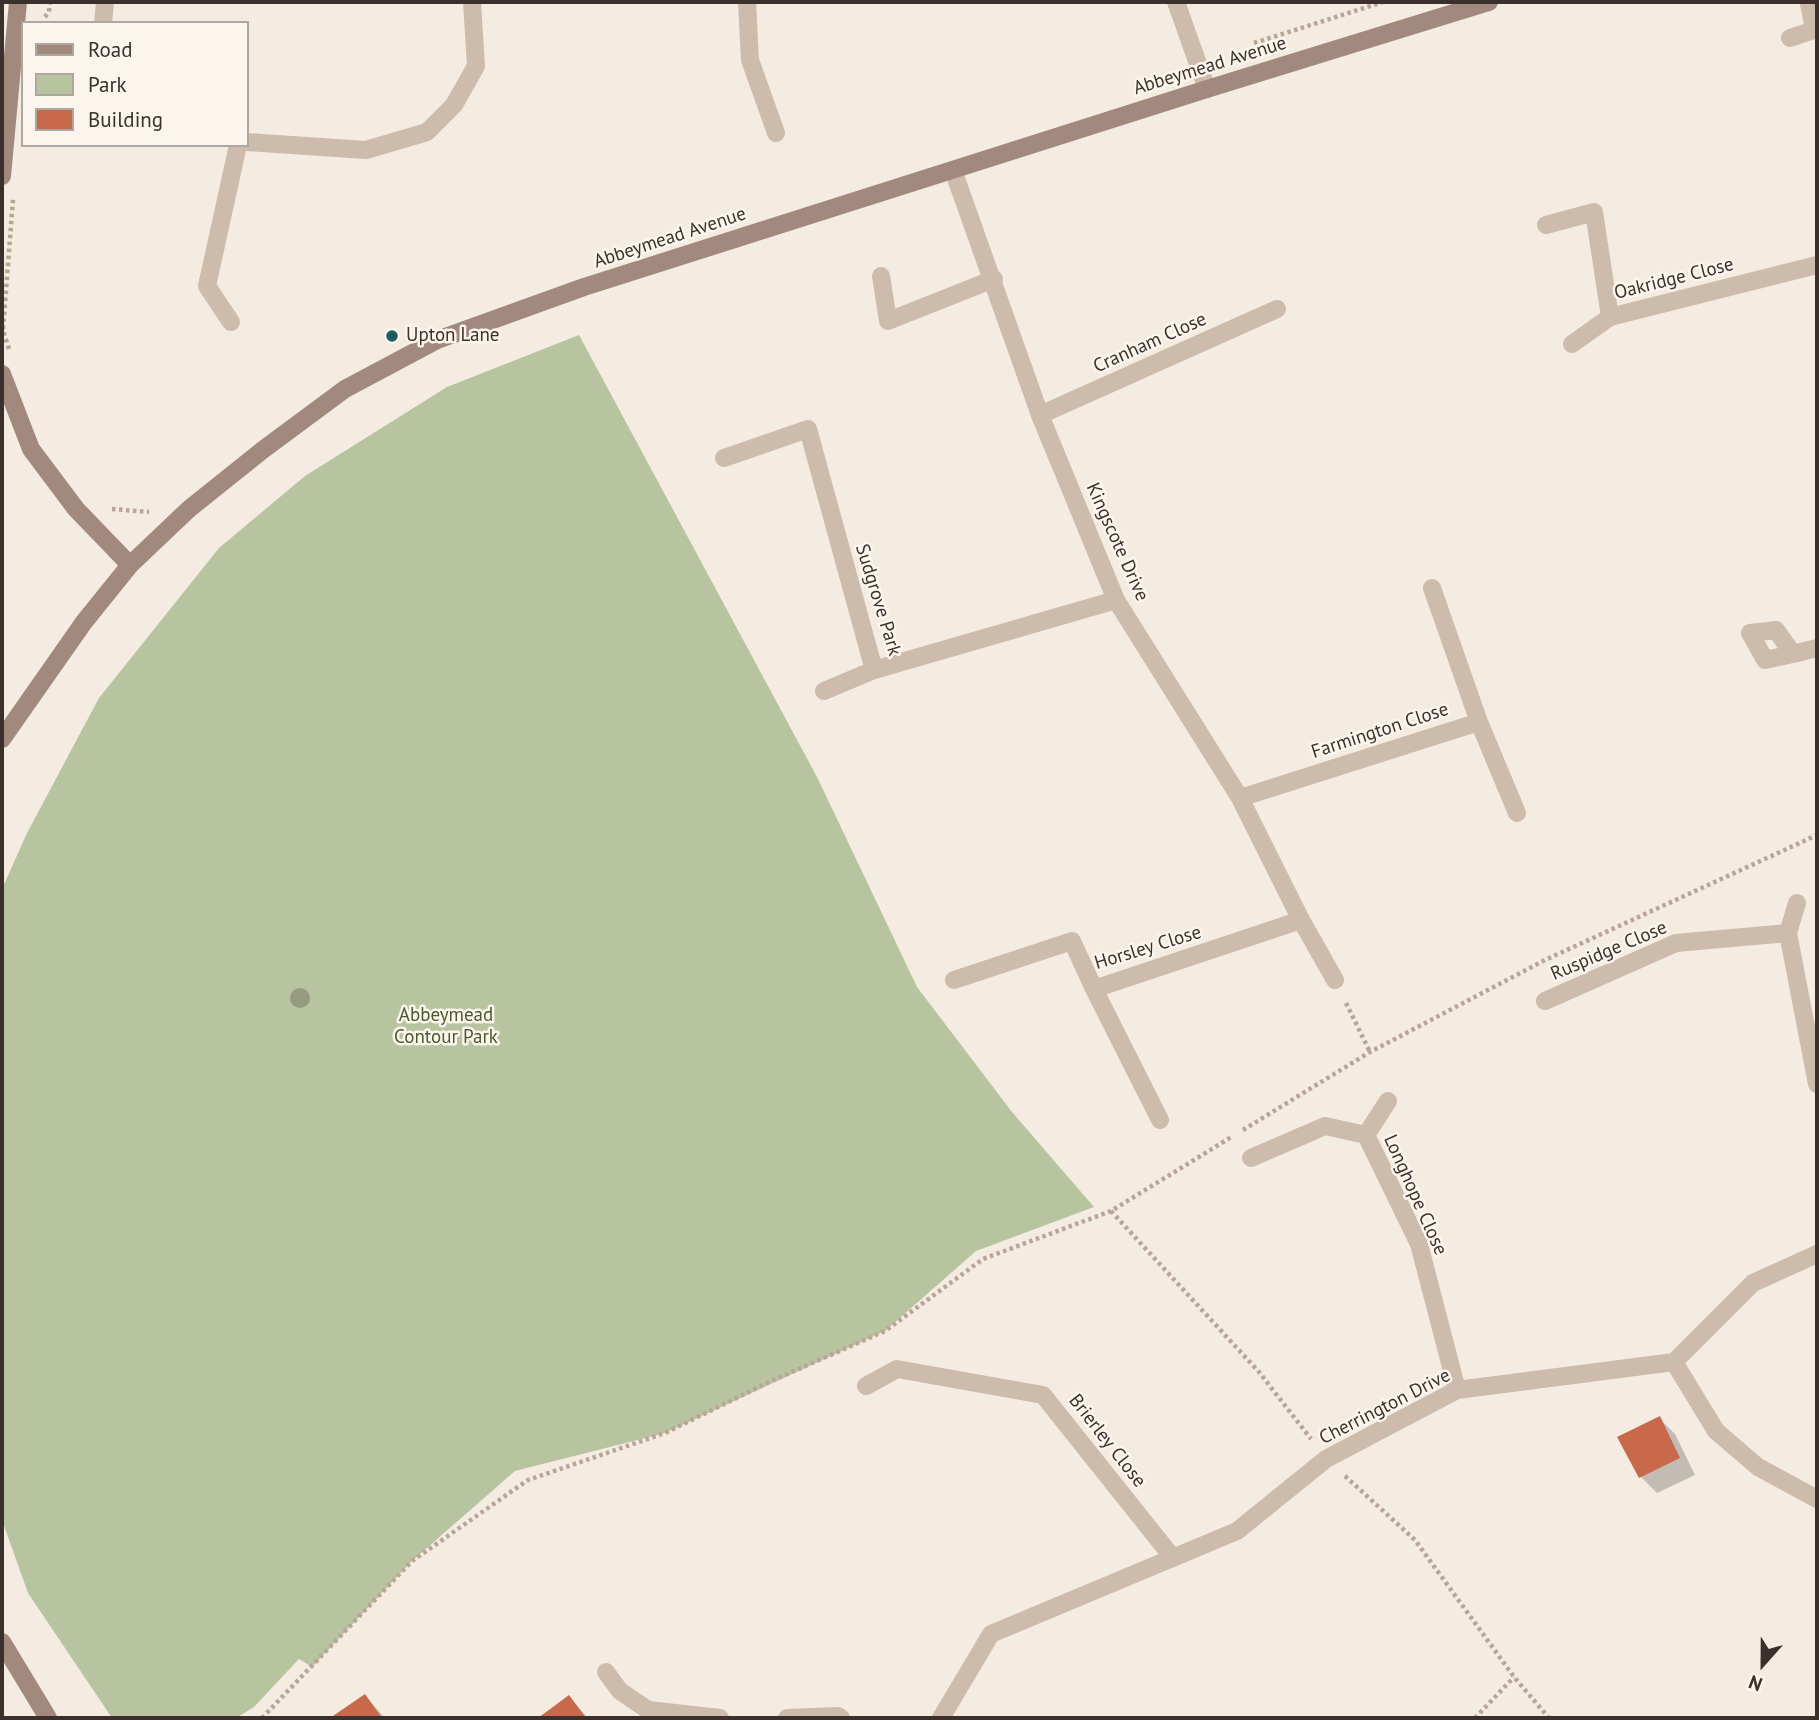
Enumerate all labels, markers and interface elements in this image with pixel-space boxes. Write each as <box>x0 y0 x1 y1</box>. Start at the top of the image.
legend <box>21 21 248 147</box>
street label: Abbeymead Avenue <box>1131 32 1289 100</box>
text: Road <box>88 36 132 63</box>
text: Park <box>88 71 127 98</box>
text: Building <box>88 106 163 133</box>
street label: Abbeymead Avenue <box>591 203 749 273</box>
street label: Oakridge Close <box>1612 253 1736 305</box>
street label: Cranham Close <box>1090 308 1210 378</box>
place label: Upton Lane <box>406 325 499 347</box>
marker: Upton Lane <box>384 328 400 344</box>
street label: Kingscote Drive <box>1081 479 1153 605</box>
street label: Sudgrove Park <box>850 541 906 659</box>
street label: Farmington Close <box>1309 698 1451 764</box>
street label: Ruspidge Close <box>1547 916 1671 986</box>
street label: Horsley Close <box>1092 921 1204 975</box>
park label: Abbeymead Contour Park <box>394 1005 498 1049</box>
street label: Longhope Close <box>1378 1131 1452 1259</box>
street label: Cherrington Drive <box>1316 1364 1454 1450</box>
street label: Brierley Close <box>1064 1390 1150 1492</box>
north arrow <box>1728 1629 1798 1699</box>
text: N <box>1745 1670 1766 1697</box>

